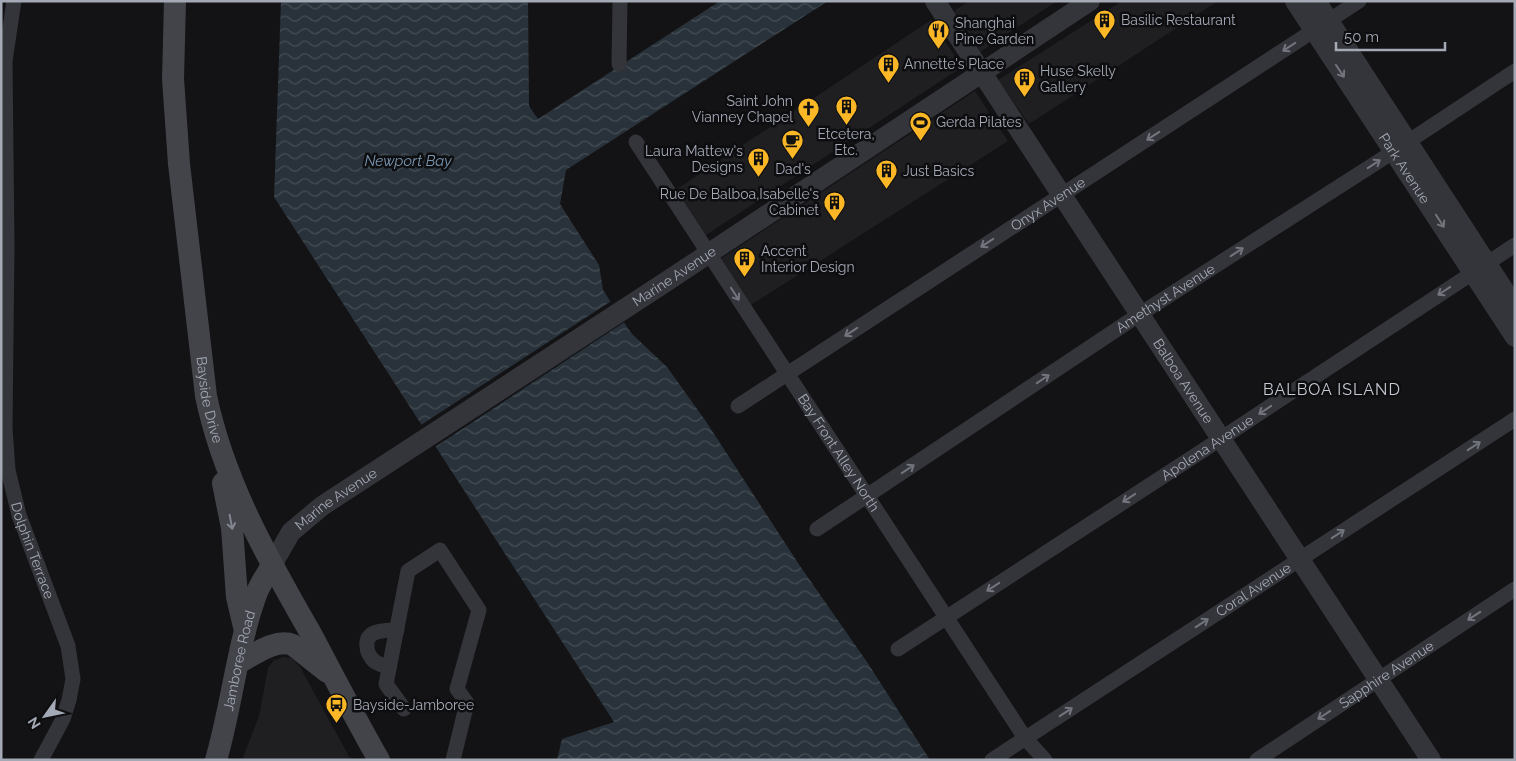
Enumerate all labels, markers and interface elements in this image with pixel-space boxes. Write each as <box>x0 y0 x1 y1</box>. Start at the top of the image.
building icon: Basilic Restaurant <box>1093 8 1117 39</box>
place label: Basilic Restaurant <box>1121 12 1236 28</box>
place label: Shanghai Pine Garden <box>955 15 1034 47</box>
restaurant icon: Shanghai Pine Garden <box>927 19 951 50</box>
scale bar <box>1336 20 1445 52</box>
text: 50 m <box>1344 28 1379 46</box>
one-way arrow <box>1283 43 1297 53</box>
building icon: Annette's Place <box>876 52 900 83</box>
place label: Annette's Place <box>904 56 1004 72</box>
place label: Huse Skelly Gallery <box>1040 63 1116 95</box>
one-way arrow <box>1336 64 1346 78</box>
building icon: Huse Skelly Gallery <box>1012 67 1036 98</box>
place label: Saint John Vianney Chapel <box>692 93 793 125</box>
building icon: Etcetera, Etc. <box>834 94 858 125</box>
church icon: Saint John Vianney Chapel <box>797 97 821 128</box>
sports icon: Gerda Pilates <box>908 110 932 141</box>
place label: Gerda Pilates <box>936 114 1022 130</box>
place label: Etcetera, Etc. <box>817 126 875 158</box>
cafe icon: Dad's <box>781 129 805 160</box>
street label: Park Avenue <box>1376 130 1433 207</box>
one-way arrow <box>1146 131 1160 141</box>
place label: Laura Mattew's Designs <box>645 143 743 175</box>
building icon: Laura Mattew's Designs <box>747 147 771 178</box>
water label: Newport Bay <box>364 152 452 170</box>
building icon: Just Basics <box>875 159 899 190</box>
one-way arrow <box>1367 159 1381 169</box>
place label: Dad's <box>775 161 811 177</box>
place label: Just Basics <box>903 163 974 179</box>
street label: Onyx Avenue <box>1008 174 1088 234</box>
place label: Rue De Balboa,Isabelle's Cabinet <box>660 186 819 218</box>
building icon: Rue De Balboa,Isabelle's Cabinet <box>823 190 847 221</box>
one-way arrow <box>1435 214 1445 228</box>
one-way arrow <box>981 239 995 249</box>
street label: Marine Avenue <box>629 243 719 309</box>
place label: Accent Interior Design <box>761 243 855 275</box>
one-way arrow <box>1230 246 1244 256</box>
building icon: Accent Interior Design <box>733 247 757 278</box>
street label: Amethyst Avenue <box>1113 260 1218 336</box>
one-way arrow <box>1438 286 1452 296</box>
one-way arrow <box>730 287 740 301</box>
one-way arrow <box>844 327 858 337</box>
street label: Balboa Avenue <box>1150 336 1217 426</box>
street label: Bayside Drive <box>193 356 226 445</box>
one-way arrow <box>1035 374 1049 384</box>
district label: BALBOA ISLAND <box>1263 380 1401 399</box>
street label: Bay Front Alley North <box>795 391 883 514</box>
one-way arrow <box>1259 405 1273 415</box>
street label: Apolena Avenue <box>1158 412 1256 483</box>
one-way arrow <box>1467 440 1481 450</box>
street label: Marine Avenue <box>292 464 380 533</box>
one-way arrow <box>900 464 914 474</box>
one-way arrow <box>1122 493 1136 504</box>
street label: Dolphin Terrace <box>8 500 58 601</box>
one-way arrow <box>226 514 236 530</box>
one-way arrow <box>1331 529 1345 539</box>
street label: Coral Avenue <box>1213 559 1294 620</box>
one-way arrow <box>986 582 1000 592</box>
street label: Jamboree Road <box>220 609 258 712</box>
one-way arrow <box>1467 610 1481 621</box>
one-way arrow <box>1195 618 1209 628</box>
street label: Sapphire Avenue <box>1336 637 1436 711</box>
north arrow <box>20 691 70 741</box>
bus stop icon: Bayside-Jamboree <box>325 693 349 724</box>
place label: Bayside-Jamboree <box>353 697 474 713</box>
one-way arrow <box>1059 706 1073 717</box>
one-way arrow <box>1317 710 1331 720</box>
text: N <box>24 714 44 732</box>

